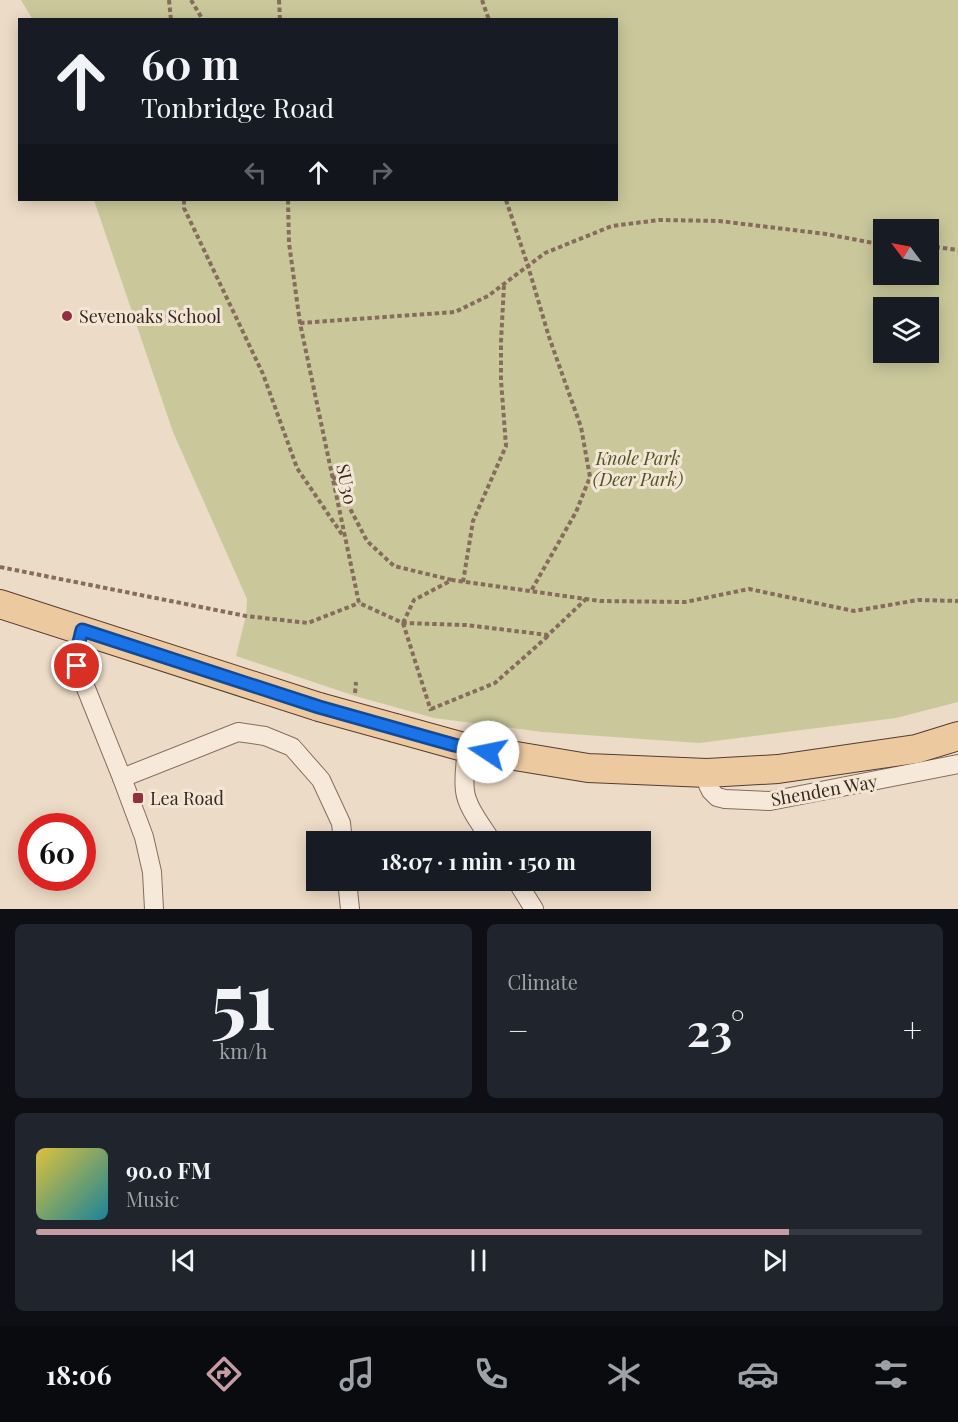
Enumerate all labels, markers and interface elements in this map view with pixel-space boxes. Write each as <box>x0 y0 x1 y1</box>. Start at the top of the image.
text: 60 m <box>141 35 239 91</box>
icon: ahead <box>42 42 120 120</box>
text: Tonbridge Road <box>141 89 334 125</box>
icon: left <box>239 156 272 189</box>
icon: ahead <box>302 156 335 189</box>
icon: right <box>365 156 398 189</box>
north arrow <box>873 219 939 285</box>
map controls <box>873 219 939 363</box>
button: layers <box>873 297 939 363</box>
place label: Sevenoaks School <box>79 304 221 328</box>
marker: Sevenoaks School <box>60 309 74 323</box>
park label: Knole Park (Deer Park) <box>593 446 683 491</box>
street label: SU30 <box>331 461 363 507</box>
pin <box>51 640 102 691</box>
icon: arrive <box>60 649 93 682</box>
position arrow <box>456 720 520 784</box>
street label: Shenden Way <box>769 769 879 811</box>
place label: Lea Road <box>150 786 224 810</box>
marker: Lea Road <box>131 791 145 805</box>
speed limit sign: 60 <box>18 813 96 891</box>
text: 18:07 · 1 min · 150 m <box>381 846 576 876</box>
text: 51 <box>210 946 276 1050</box>
text: Climate <box>508 968 578 995</box>
text: 23° <box>687 998 745 1058</box>
text: − <box>508 1007 529 1051</box>
text: + <box>903 1007 922 1051</box>
text: km/h <box>219 1037 267 1064</box>
text: 90.0 FM <box>126 1155 211 1185</box>
text: Music <box>126 1185 179 1212</box>
icon: previous <box>167 1244 200 1277</box>
icon: pause <box>462 1244 495 1277</box>
icon: next <box>758 1244 791 1277</box>
icon: directions <box>203 1353 245 1395</box>
icon: music <box>336 1353 378 1395</box>
icon: phone <box>470 1353 512 1395</box>
icon: climate <box>603 1353 645 1395</box>
icon: car <box>737 1353 779 1395</box>
icon: filters <box>870 1353 912 1395</box>
text: 18:06 <box>46 1356 112 1392</box>

